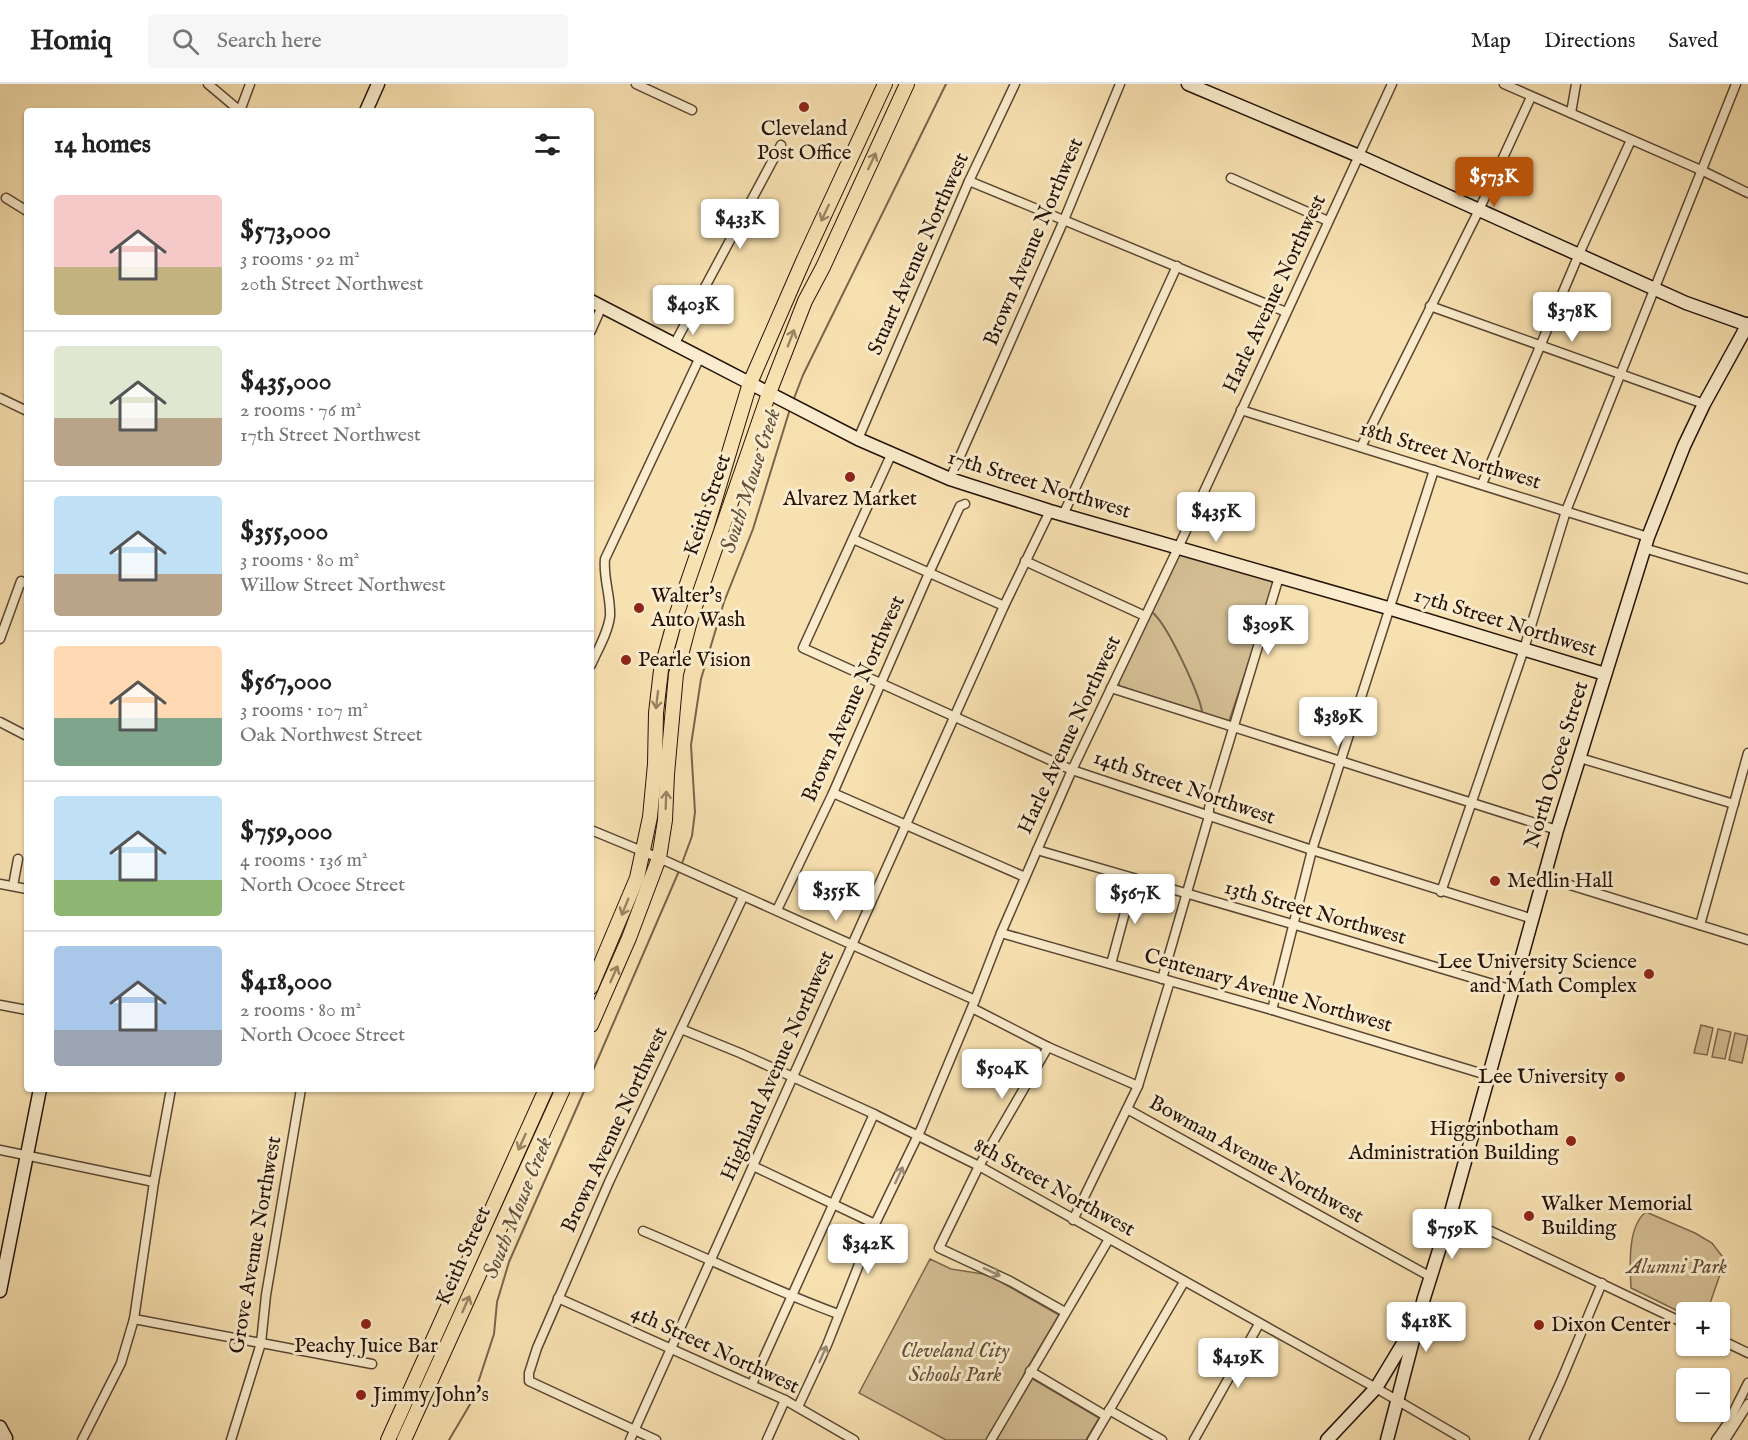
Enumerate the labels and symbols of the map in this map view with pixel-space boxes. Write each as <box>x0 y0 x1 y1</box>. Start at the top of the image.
marker: Cleveland Post Office <box>797 100 811 114</box>
place label: Cleveland Post Office <box>757 116 852 167</box>
street label: Brown Avenue Northwest <box>978 134 1090 350</box>
street label: Stuart Avenue Northwest <box>862 149 976 359</box>
one-way arrow <box>866 152 878 170</box>
pin: $573K <box>1452 157 1536 208</box>
street label: Harle Avenue Northwest <box>1217 190 1333 398</box>
pin: $433K <box>698 199 782 250</box>
one-way arrow <box>819 204 830 222</box>
pin: $403K <box>651 285 735 336</box>
pin: $378K <box>1530 292 1614 343</box>
one-way arrow <box>786 329 797 348</box>
water label: South Mouse Creek <box>714 405 788 557</box>
street label: 18th Street Northwest <box>1356 416 1544 496</box>
street label: 17th Street Northwest <box>944 444 1134 526</box>
street label: Keith Street <box>678 451 738 559</box>
marker: Alvarez Market <box>843 470 857 484</box>
place label: Alvarez Market <box>782 486 917 513</box>
pin: $435K <box>1174 492 1258 543</box>
street label: 17th Street Northwest <box>1410 582 1600 664</box>
place label: Walter's Auto Wash <box>650 583 745 634</box>
street label: Brown Avenue Northwest <box>796 591 912 807</box>
marker: Walter's Auto Wash <box>632 601 646 615</box>
pin: $309K <box>1226 605 1310 656</box>
street label: Harle Avenue Northwest <box>1012 631 1128 839</box>
place label: Pearle Vision <box>638 647 751 674</box>
marker: Pearle Vision <box>619 653 633 667</box>
street label: North Ocoee Street <box>1519 678 1595 852</box>
one-way arrow <box>652 690 663 710</box>
pin: $389K <box>1296 697 1380 748</box>
street label: 14th Street Northwest <box>1090 744 1278 832</box>
one-way arrow <box>660 790 671 810</box>
place label: Medlin Hall <box>1507 868 1613 895</box>
pin: $355K <box>794 871 878 922</box>
pin: $567K <box>1093 874 1177 925</box>
street label: 13th Street Northwest <box>1221 874 1409 952</box>
marker: Medlin Hall <box>1488 874 1502 888</box>
one-way arrow <box>619 897 630 915</box>
street label: Centenary Avenue Northwest <box>1141 943 1395 1039</box>
street label: Highland Avenue Northwest <box>715 947 841 1185</box>
place label: Lee University Science and Math Complex <box>1438 949 1637 1000</box>
one-way arrow <box>608 965 620 983</box>
marker: Lee University Science and Math Complex <box>1642 967 1656 981</box>
street label: Brown Avenue Northwest <box>556 1023 674 1237</box>
pin: $504K <box>960 1049 1044 1100</box>
place label: Lee University <box>1478 1064 1609 1091</box>
marker: Lee University <box>1613 1070 1627 1084</box>
street label: Bowman Avenue Northwest <box>1144 1090 1368 1230</box>
place label: Higginbotham Administration Building <box>1347 1116 1560 1167</box>
street label: 8th Street Northwest <box>969 1132 1139 1244</box>
water label: South Mouse Creek <box>477 1133 559 1283</box>
one-way arrow <box>516 1133 527 1151</box>
street label: Grove Avenue Northwest <box>224 1134 288 1356</box>
marker: Higginbotham Administration Building <box>1564 1134 1578 1148</box>
one-way arrow <box>894 1167 906 1185</box>
place label: Walker Memorial Building <box>1541 1191 1693 1242</box>
street label: Keith Street <box>430 1202 498 1310</box>
pin: $759K <box>1410 1209 1494 1260</box>
marker: Walker Memorial Building <box>1522 1209 1536 1223</box>
pin: $342K <box>826 1224 910 1275</box>
park label: Alumni Park <box>1625 1254 1728 1281</box>
one-way arrow <box>982 1267 1000 1279</box>
one-way arrow <box>460 1295 472 1313</box>
street label: 4th Street Northwest <box>627 1299 803 1401</box>
pin: $418K <box>1384 1302 1468 1353</box>
place label: Dixon Center <box>1551 1312 1671 1339</box>
marker: Peachy Juice Bar <box>359 1317 373 1331</box>
marker: Dixon Center <box>1532 1318 1546 1332</box>
place label: Peachy Juice Bar <box>294 1333 438 1360</box>
park label: Cleveland City Schools Park <box>901 1338 1009 1389</box>
pin: $419K <box>1196 1338 1280 1389</box>
one-way arrow <box>817 1346 829 1364</box>
place label: Jimmy John's <box>371 1382 489 1409</box>
marker: Jimmy John's <box>354 1388 368 1402</box>

